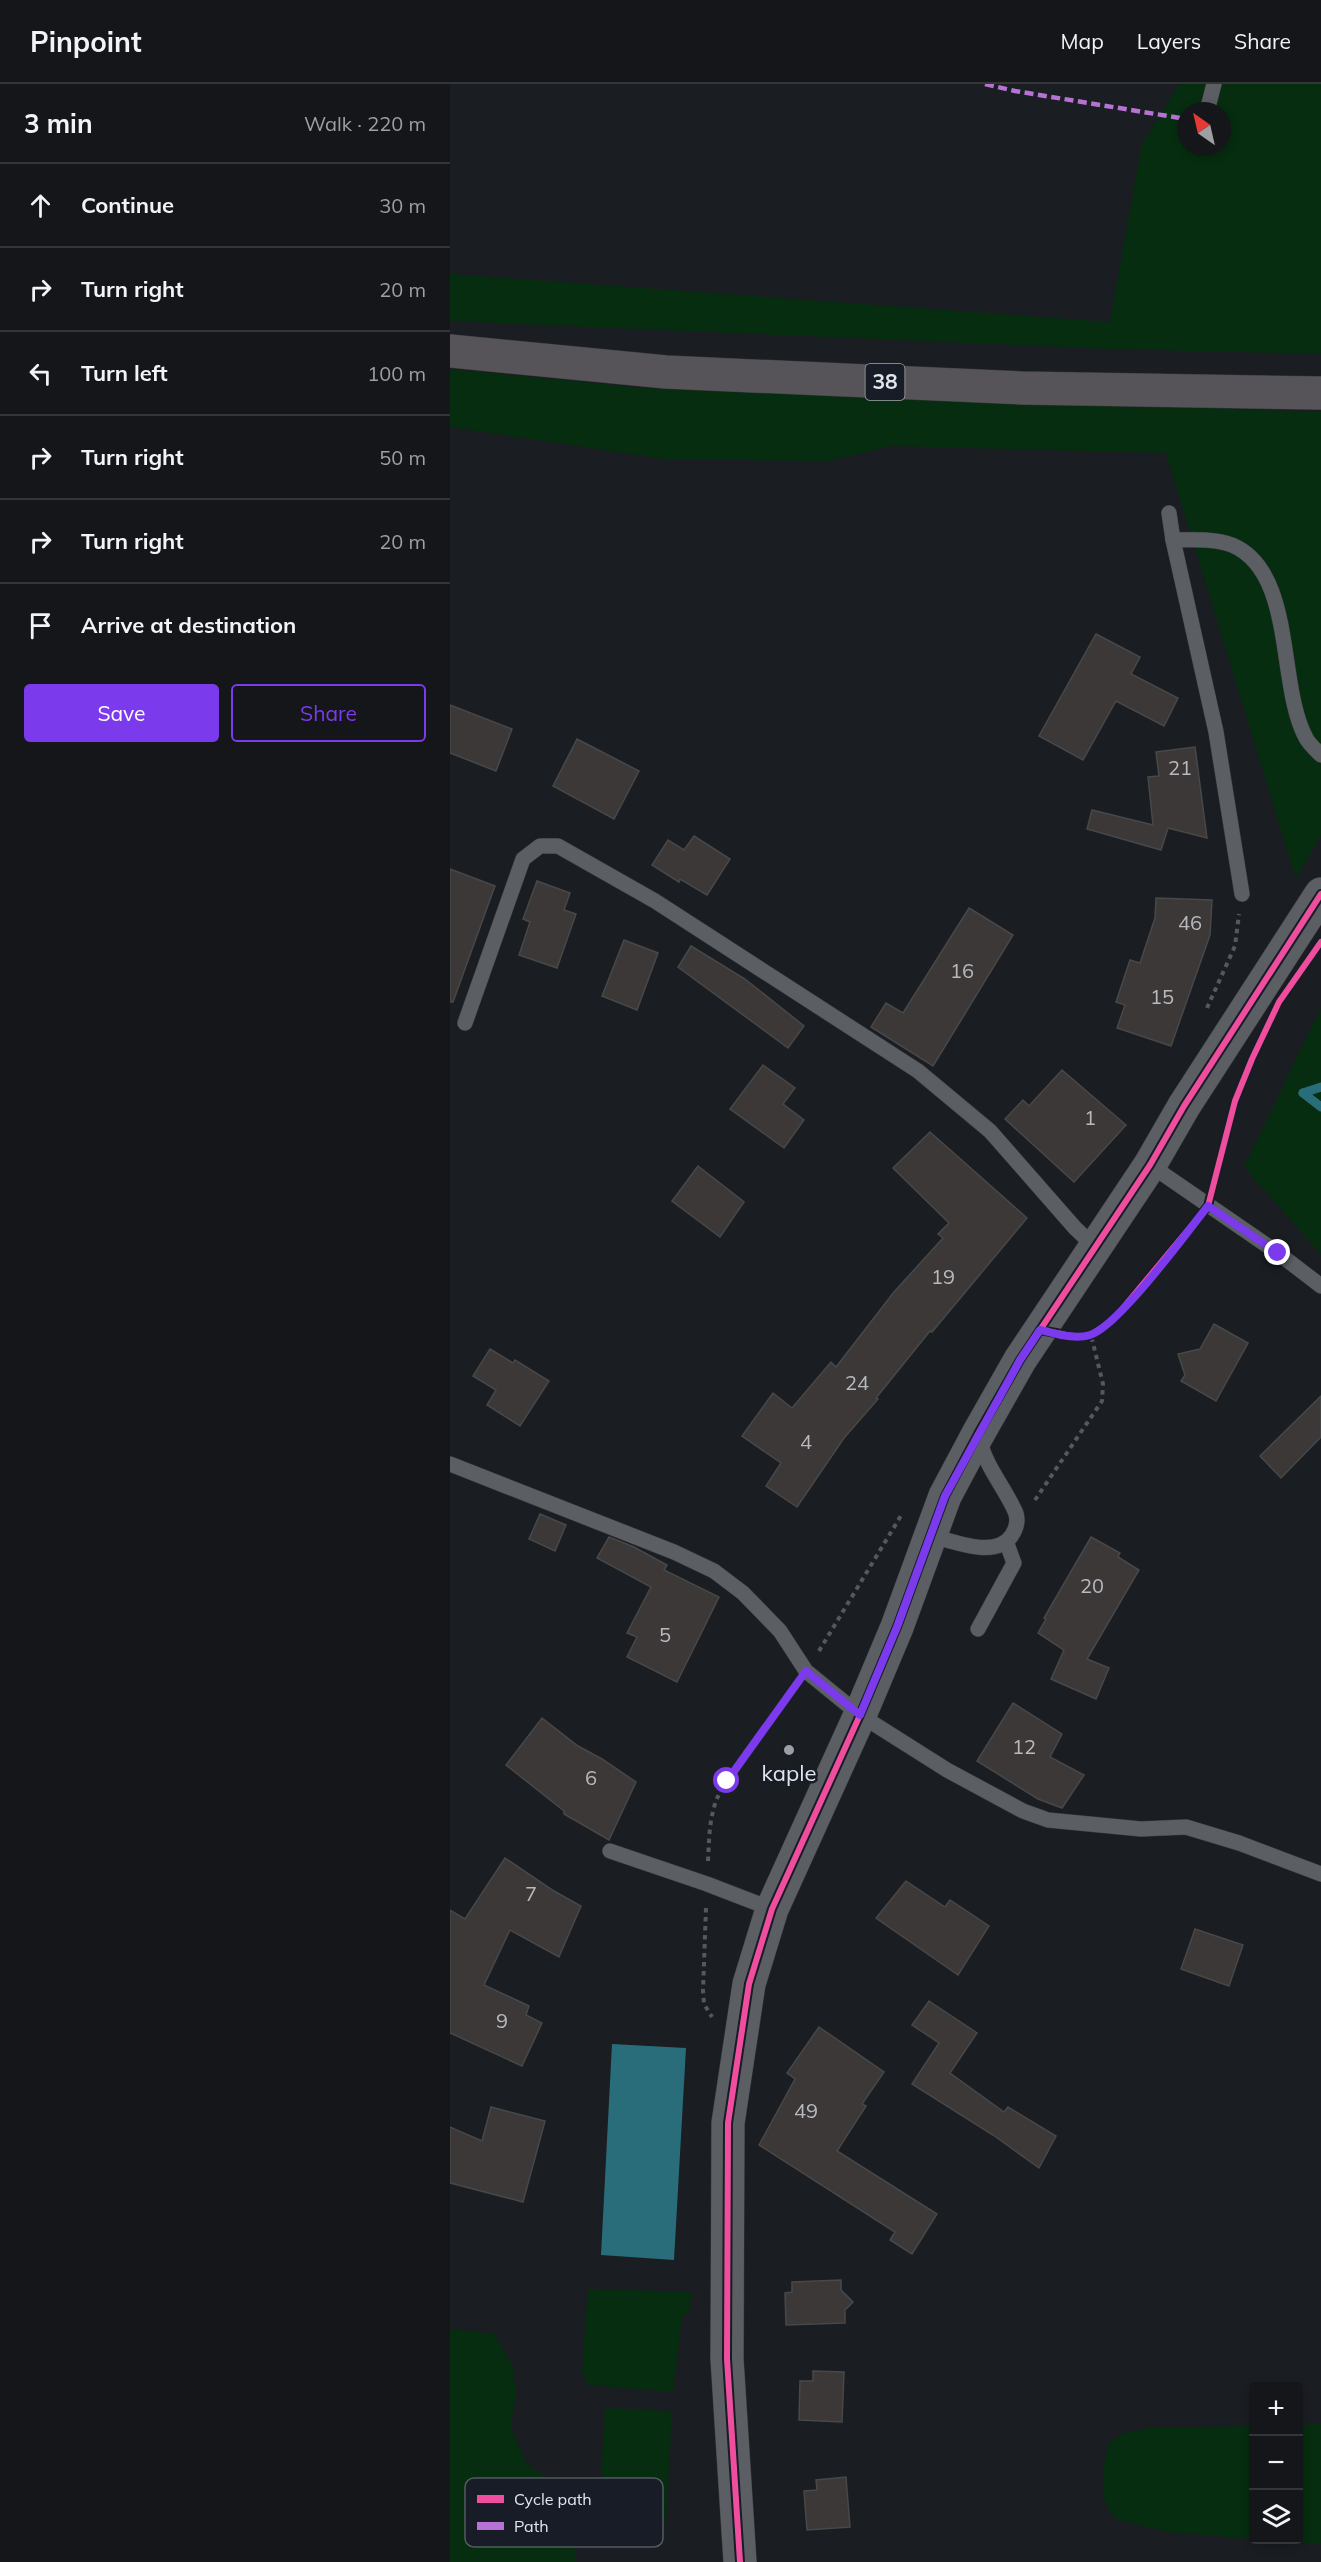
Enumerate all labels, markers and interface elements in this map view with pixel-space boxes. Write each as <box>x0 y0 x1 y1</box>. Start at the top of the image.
text: Pinpoint <box>30 24 142 59</box>
text: Map <box>1061 28 1104 54</box>
text: Layers <box>1137 28 1201 54</box>
text: Share <box>1234 28 1291 54</box>
north arrow <box>1177 102 1231 156</box>
text: 3 min <box>24 107 93 140</box>
text: Walk · 220 m <box>304 111 426 136</box>
icon: ahead <box>24 189 57 222</box>
text: Continue <box>81 191 174 219</box>
text: 30 m <box>379 193 426 218</box>
icon: right <box>24 273 57 306</box>
text: Turn right <box>81 275 184 303</box>
text: 20 m <box>379 277 426 302</box>
icon: left <box>24 357 57 390</box>
text: Turn left <box>81 359 168 387</box>
text: 100 m <box>367 361 426 386</box>
road number: 38 <box>866 364 904 400</box>
icon: right <box>24 441 57 474</box>
text: Turn right <box>81 443 184 471</box>
text: 50 m <box>379 445 426 470</box>
icon: right <box>24 525 57 558</box>
text: Turn right <box>81 527 184 555</box>
text: 20 m <box>379 529 426 554</box>
icon: arrive <box>24 609 57 642</box>
text: Arrive at destination <box>81 611 296 639</box>
button: Save <box>24 684 219 742</box>
button: Share <box>231 684 426 742</box>
house number: 21 <box>1168 755 1192 780</box>
house number: 46 <box>1178 910 1202 935</box>
house number: 16 <box>950 958 974 983</box>
house number: 15 <box>1150 984 1174 1009</box>
house number: 1 <box>1084 1105 1096 1130</box>
route end <box>1264 1239 1290 1265</box>
house number: 19 <box>931 1264 955 1289</box>
house number: 24 <box>845 1370 869 1395</box>
house number: 4 <box>800 1429 812 1454</box>
house number: 20 <box>1080 1573 1104 1598</box>
house number: 5 <box>659 1622 671 1647</box>
house number: 12 <box>1012 1734 1036 1759</box>
marker: kaple <box>782 1743 796 1757</box>
place label: kaple <box>762 1759 816 1787</box>
house number: 6 <box>585 1765 597 1790</box>
route start <box>713 1767 739 1793</box>
house number: 7 <box>525 1881 537 1906</box>
house number: 9 <box>496 2008 508 2033</box>
house number: 49 <box>794 2098 818 2123</box>
map controls <box>1249 2382 1303 2544</box>
button: + <box>1249 2382 1303 2436</box>
button: − <box>1249 2436 1303 2490</box>
legend <box>465 2478 663 2547</box>
text: Cycle path <box>514 2489 592 2509</box>
button: layers <box>1249 2490 1303 2544</box>
text: Path <box>514 2516 549 2536</box>

